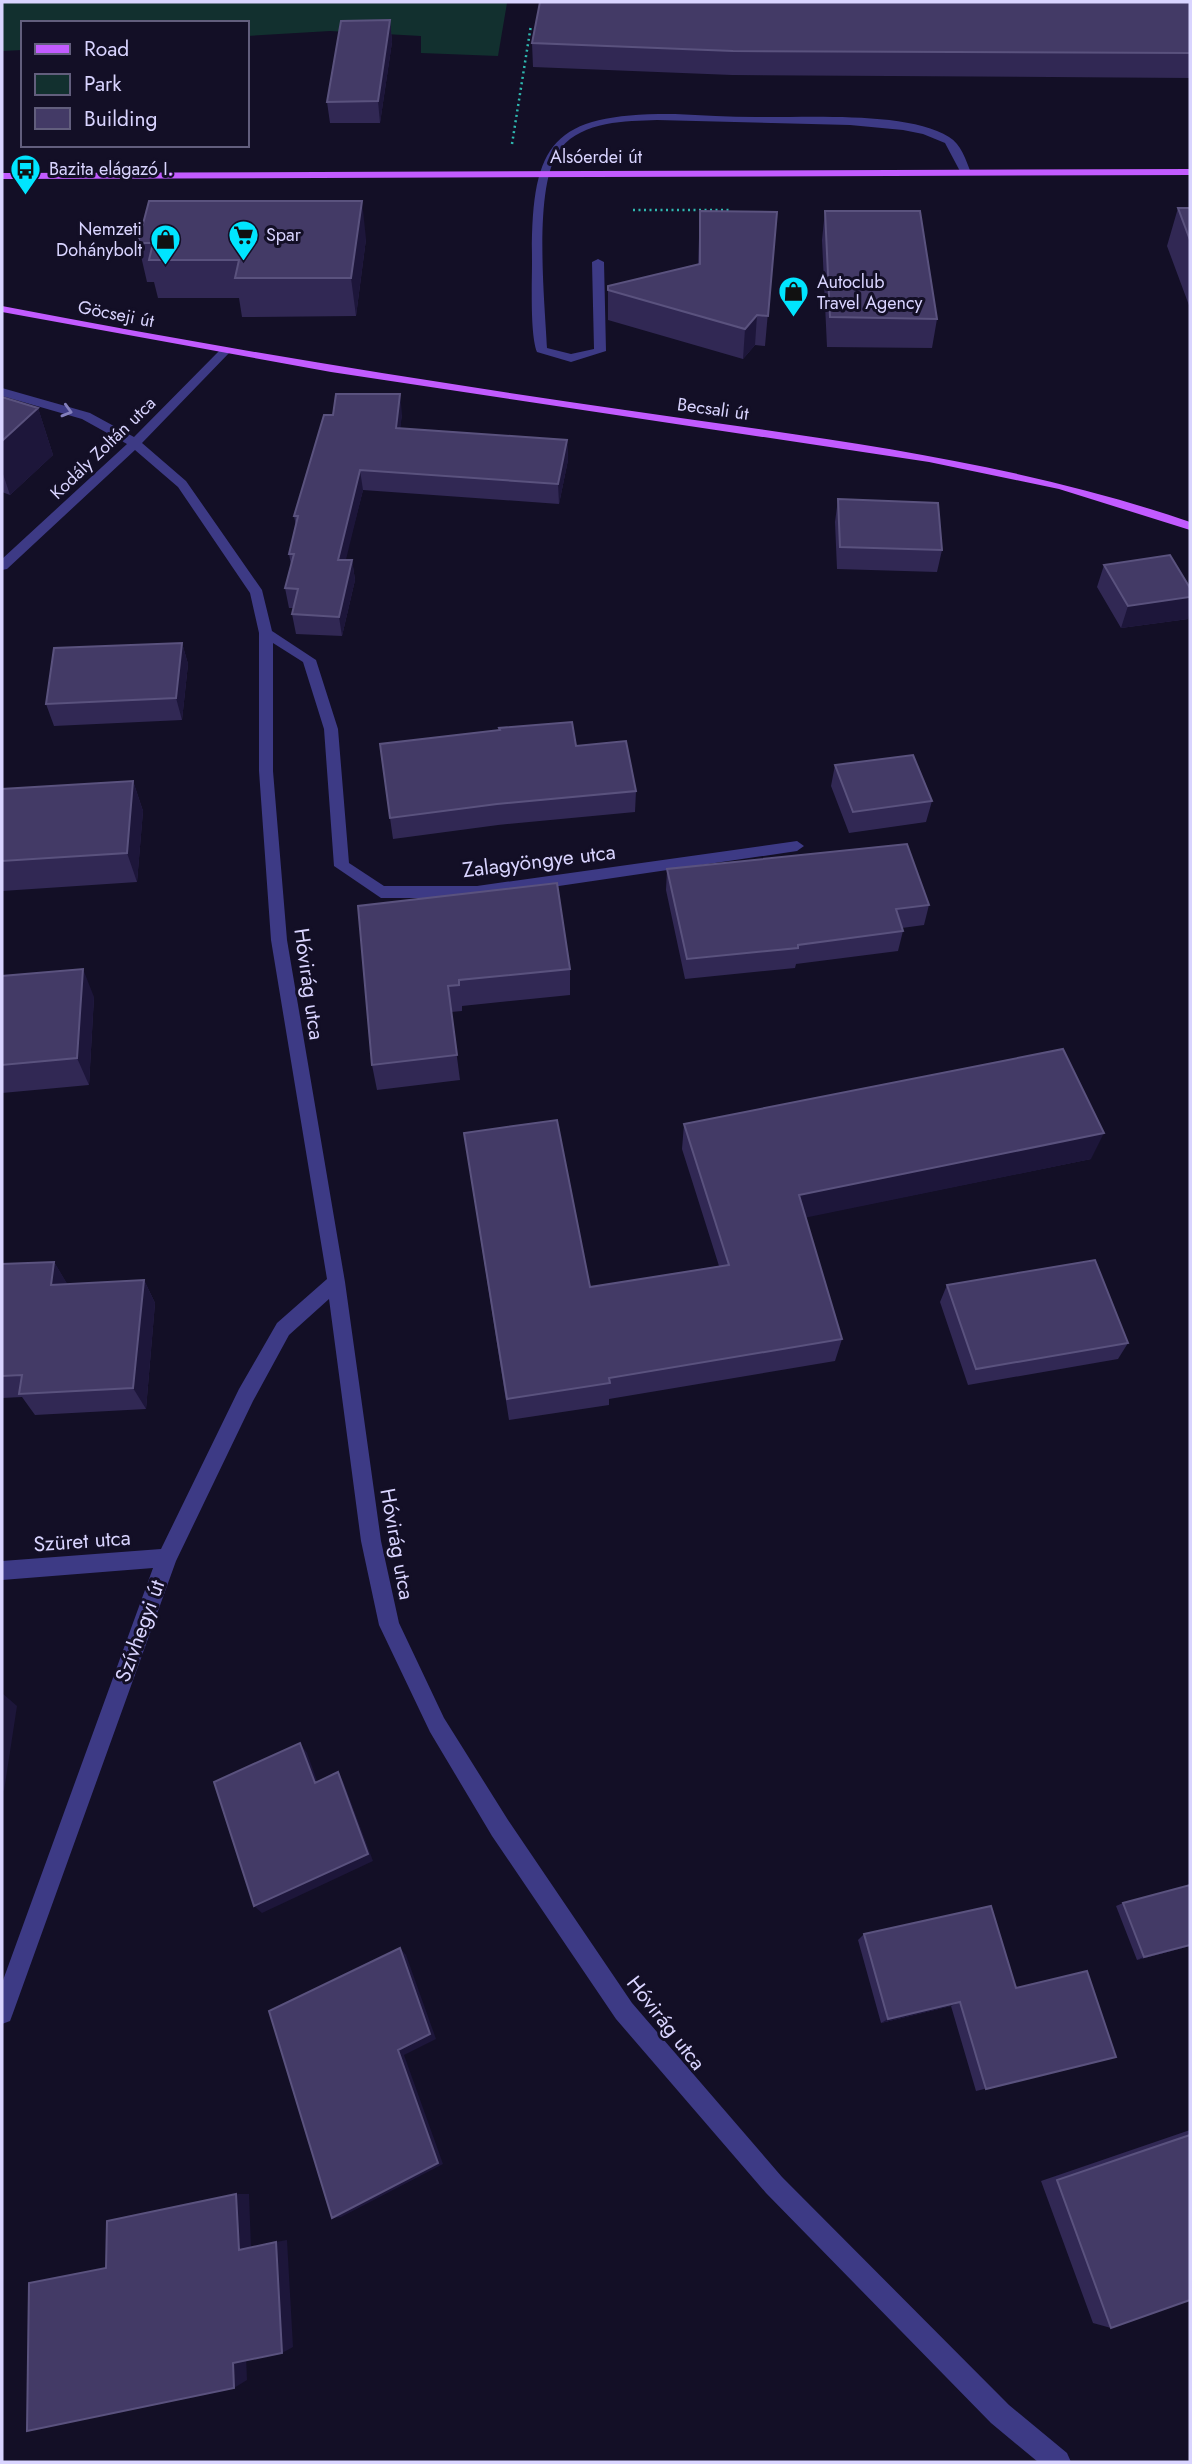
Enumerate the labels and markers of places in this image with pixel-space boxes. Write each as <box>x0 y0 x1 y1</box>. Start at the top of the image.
bus stop icon: Bazita elágazó I. <box>9 152 43 196</box>
place label: Bazita elágazó I. <box>49 156 173 182</box>
place label: Nemzeti Dohánybolt <box>56 216 143 263</box>
supermarket icon: Spar <box>226 218 260 262</box>
shop icon: Nemzeti Dohánybolt <box>148 222 182 266</box>
place label: Spar <box>266 222 302 248</box>
place label: Autoclub Travel Agency <box>817 269 923 316</box>
shop icon: Autoclub Travel Agency <box>777 275 811 319</box>

